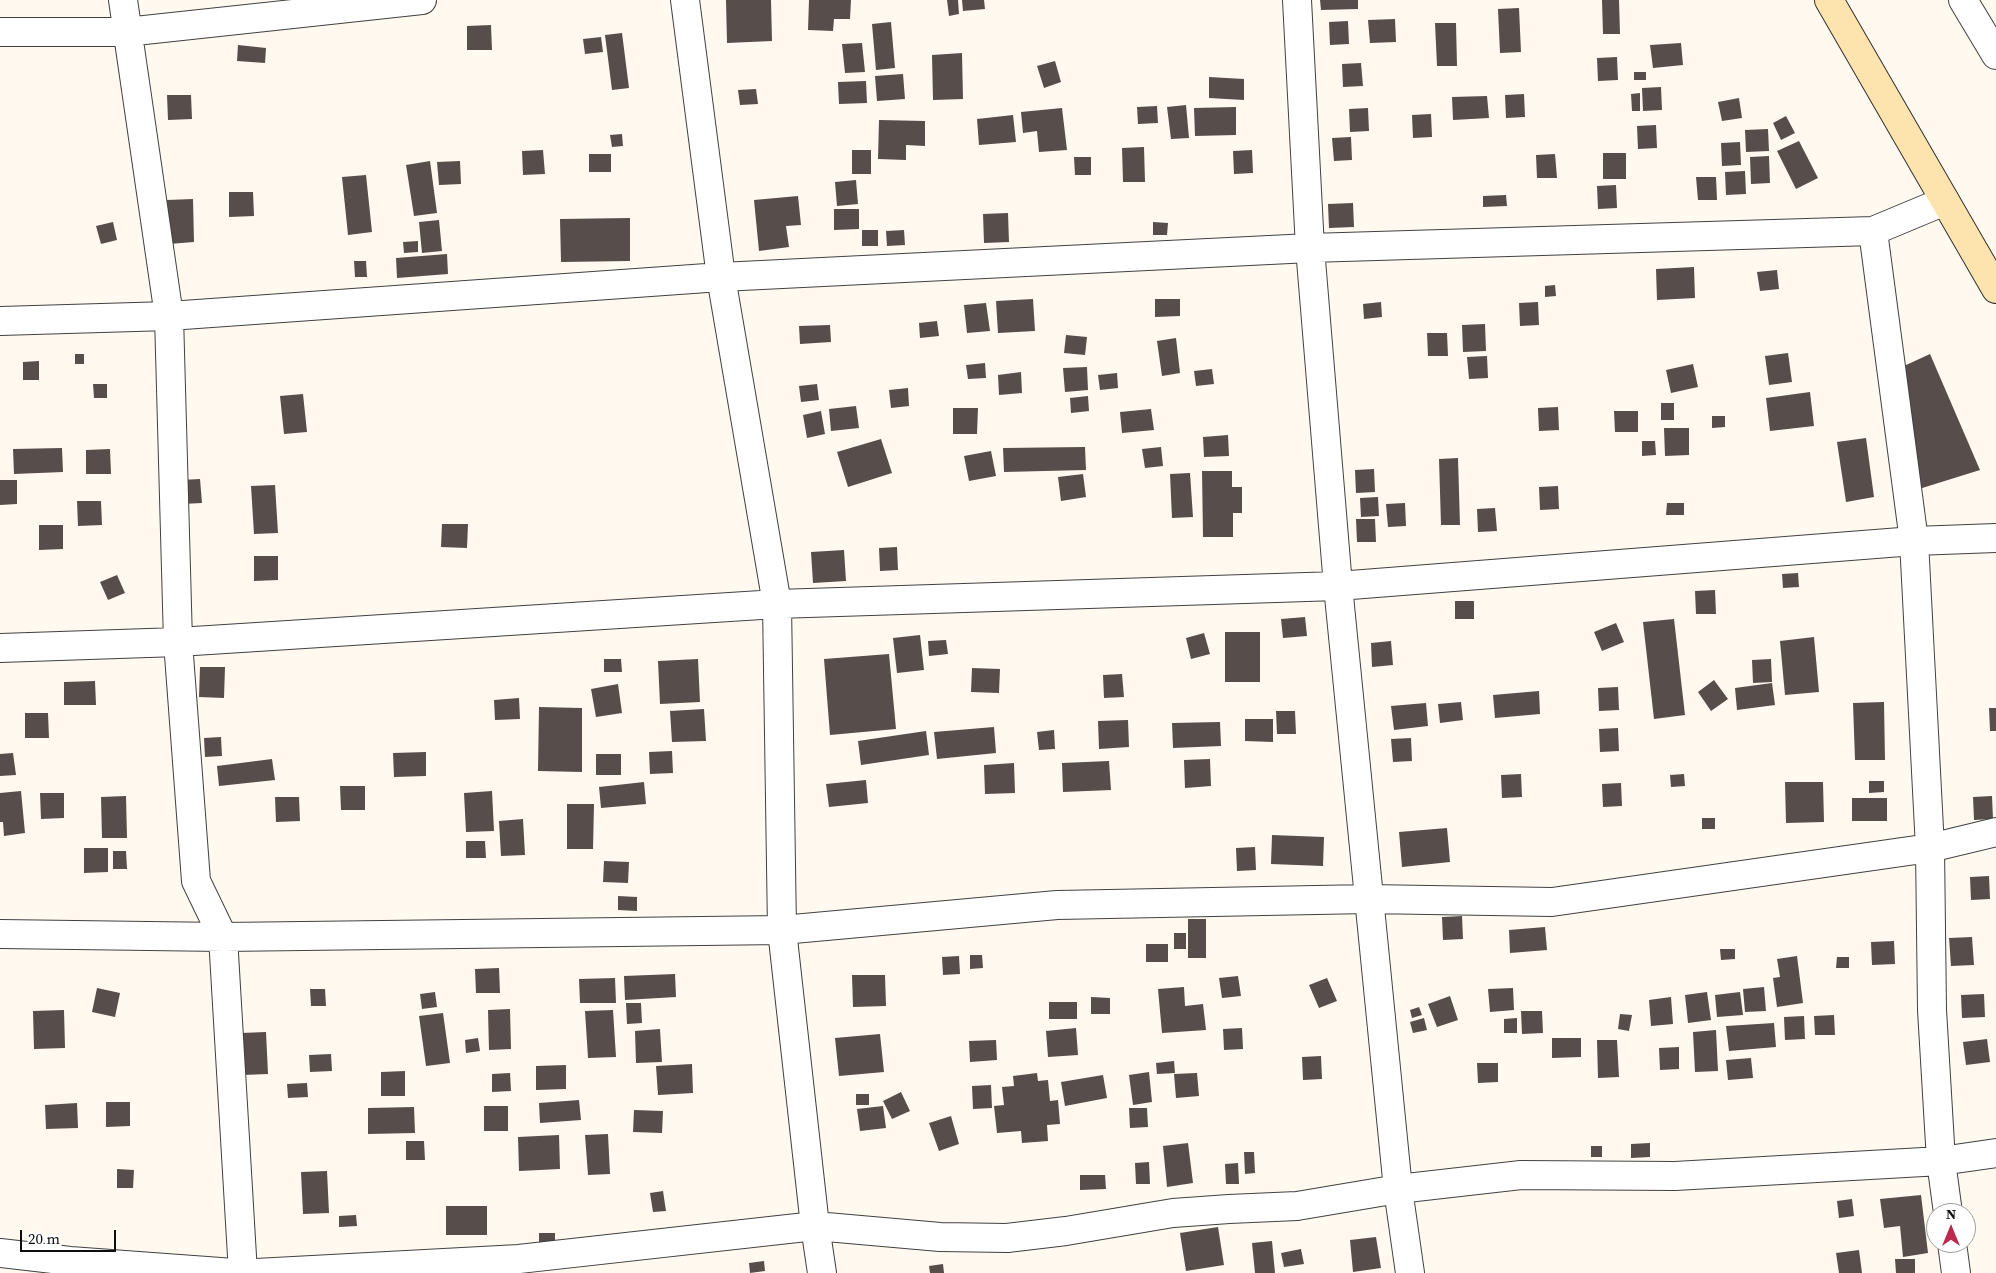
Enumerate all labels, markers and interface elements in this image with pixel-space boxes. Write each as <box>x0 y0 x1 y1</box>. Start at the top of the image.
north arrow <box>1926 1203 1976 1253</box>
text: N <box>1946 1204 1956 1224</box>
scale bar <box>22 1220 119 1252</box>
text: 20 m <box>28 1228 60 1249</box>

